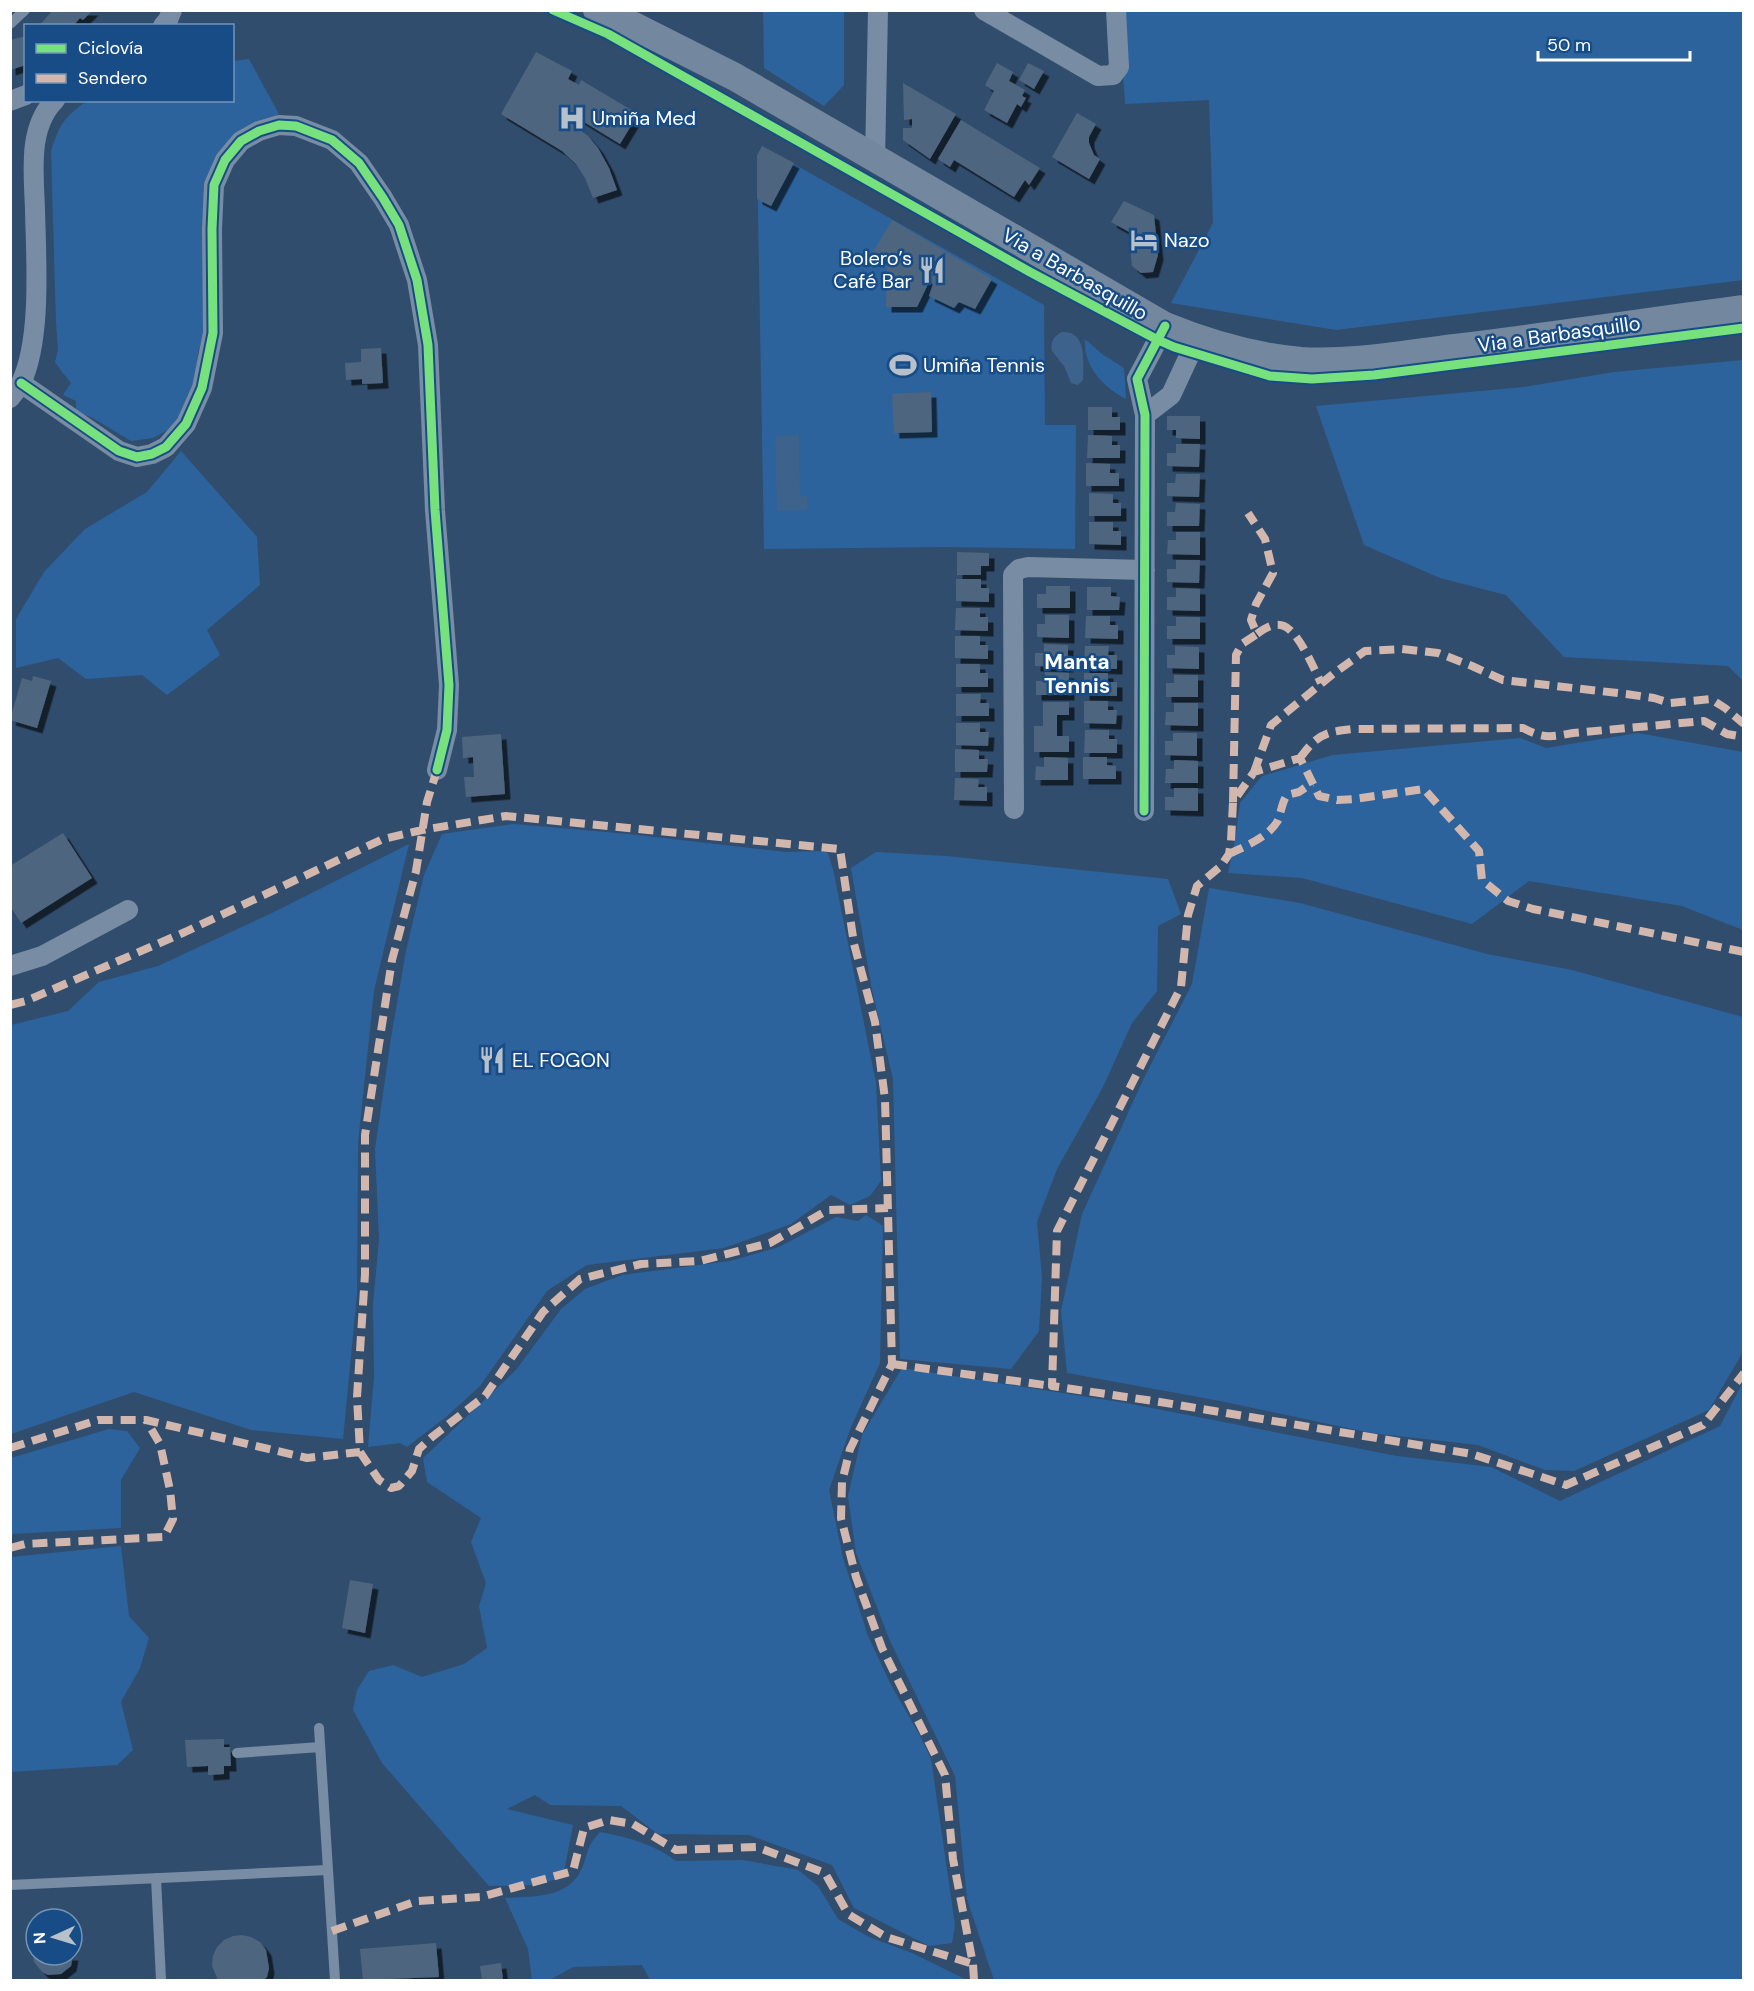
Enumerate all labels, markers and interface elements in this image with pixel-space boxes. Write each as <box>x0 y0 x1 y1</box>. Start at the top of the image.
legend <box>24 24 234 102</box>
scale bar <box>1538 24 1690 62</box>
text: 50 m <box>1547 33 1591 57</box>
text: Ciclovía <box>78 36 143 60</box>
text: Sendero <box>78 66 148 90</box>
hospital icon: Umiña Med <box>557 103 587 133</box>
place label: Umiña Med <box>592 105 696 131</box>
street label: Via a Barbasquillo <box>998 222 1152 326</box>
hotel icon: Nazo <box>1129 225 1159 255</box>
place label: Nazo <box>1164 227 1210 253</box>
place label: Bolero’s Café Bar <box>833 245 912 294</box>
restaurant icon: Bolero’s Café Bar <box>917 255 947 285</box>
street label: Via a Barbasquillo <box>1476 310 1642 358</box>
sports icon: Umiña Tennis <box>888 350 918 380</box>
place label: Umiña Tennis <box>923 352 1045 378</box>
district label: Manta Tennis <box>1044 648 1110 700</box>
restaurant icon: EL FOGON <box>477 1045 507 1075</box>
place label: EL FOGON <box>512 1047 610 1073</box>
north arrow <box>24 1907 84 1967</box>
text: N <box>29 1931 50 1945</box>

